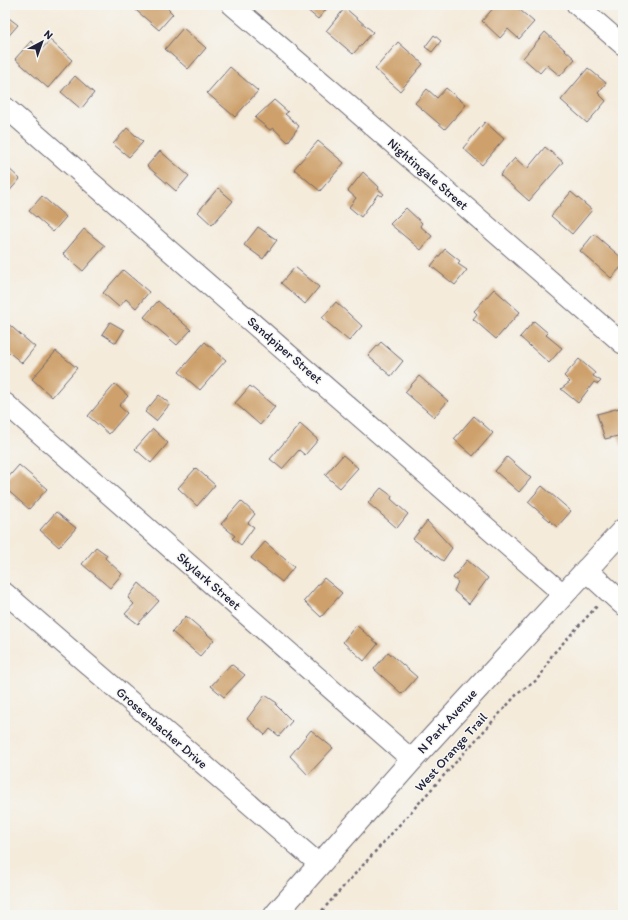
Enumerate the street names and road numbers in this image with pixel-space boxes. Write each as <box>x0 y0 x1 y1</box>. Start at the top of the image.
street label: Nightingale Street <box>385 135 471 213</box>
street label: Sandpiper Street <box>245 313 326 387</box>
street label: Skylark Street <box>174 549 244 613</box>
street label: Grossenbacher Drive <box>113 684 211 772</box>
street label: N Park Avenue <box>414 686 480 756</box>
street label: West Orange Trail <box>412 709 491 794</box>

